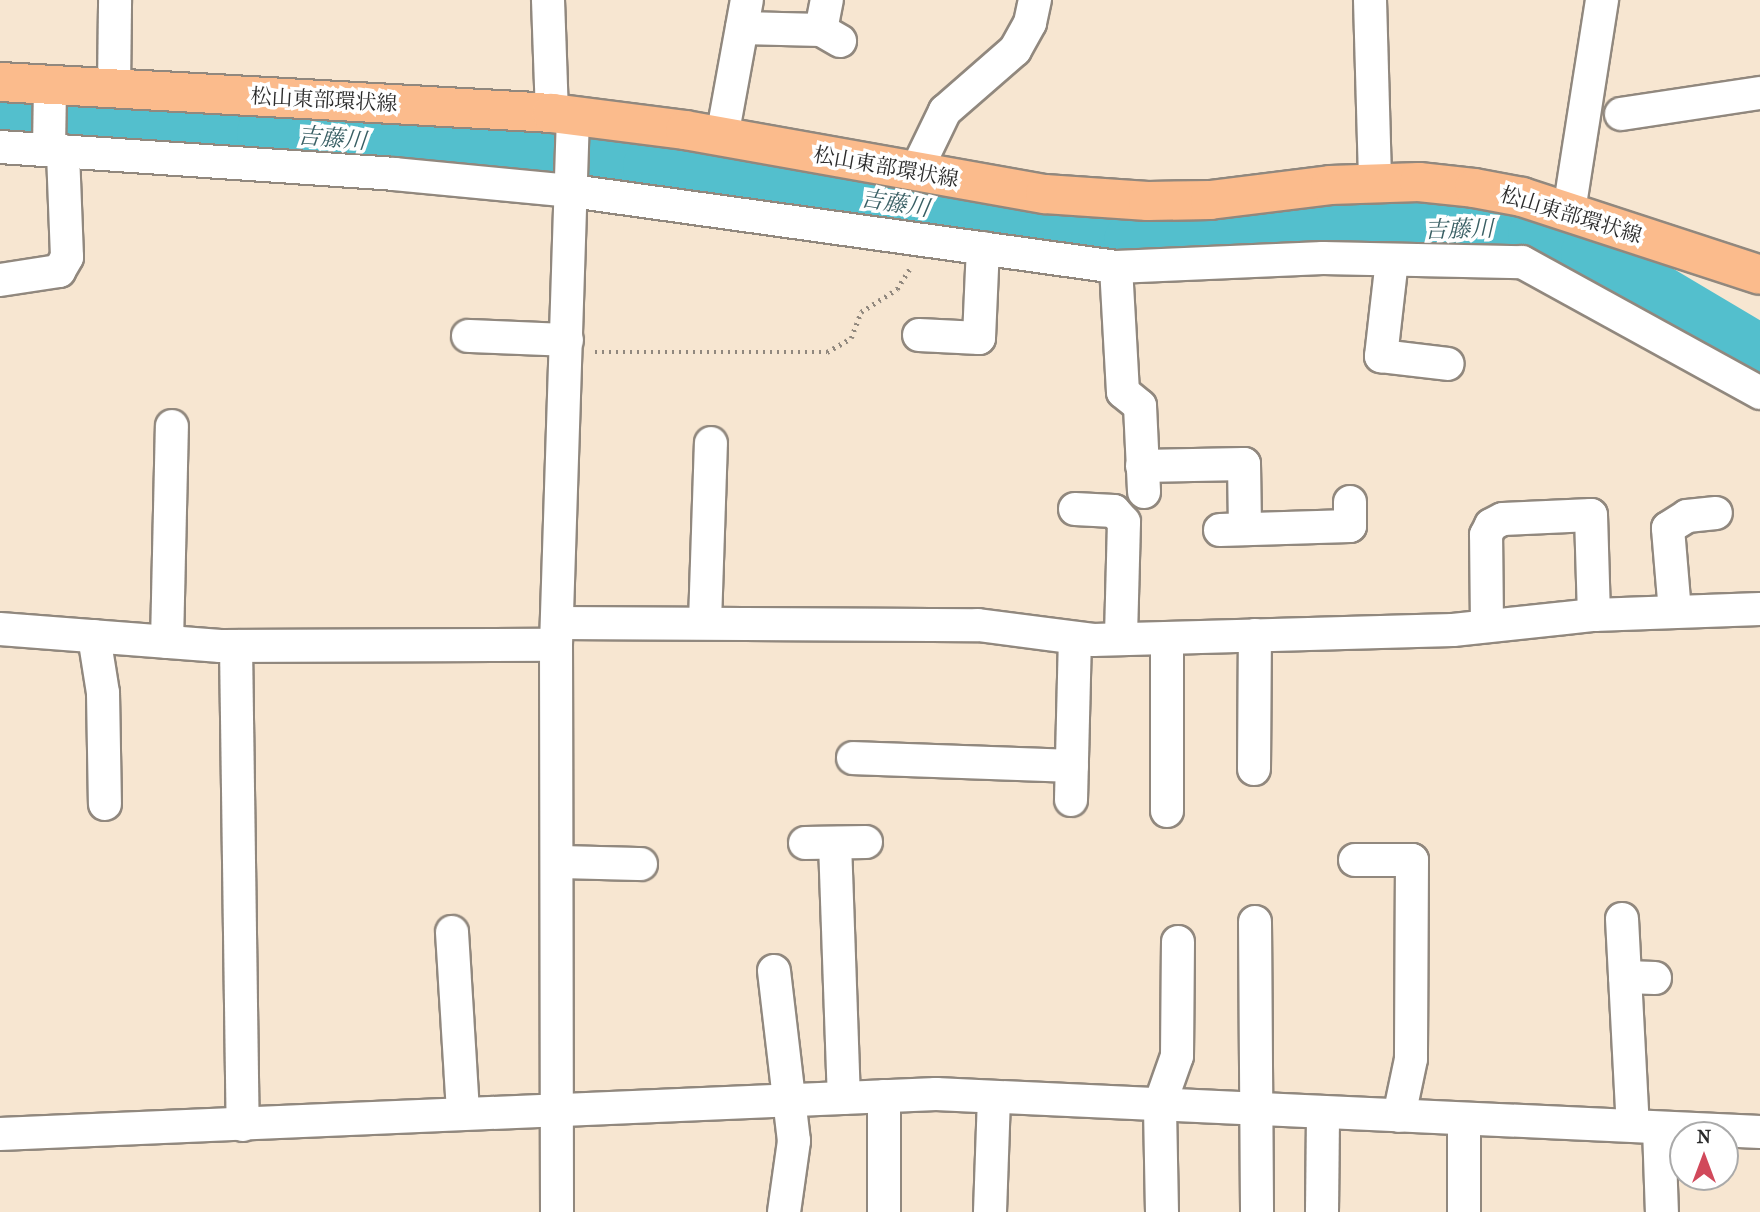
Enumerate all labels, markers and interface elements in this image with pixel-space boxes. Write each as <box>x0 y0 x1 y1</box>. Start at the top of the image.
street label: 松山東部環状線 <box>250 84 398 116</box>
water label: 吉藤川 <box>296 122 368 156</box>
street label: 松山東部環状線 <box>811 142 961 192</box>
street label: 松山東部環状線 <box>1497 181 1645 249</box>
water label: 吉藤川 <box>859 185 931 223</box>
water label: 吉藤川 <box>1424 216 1494 244</box>
north arrow <box>1669 1121 1739 1191</box>
text: N <box>1697 1126 1711 1148</box>

